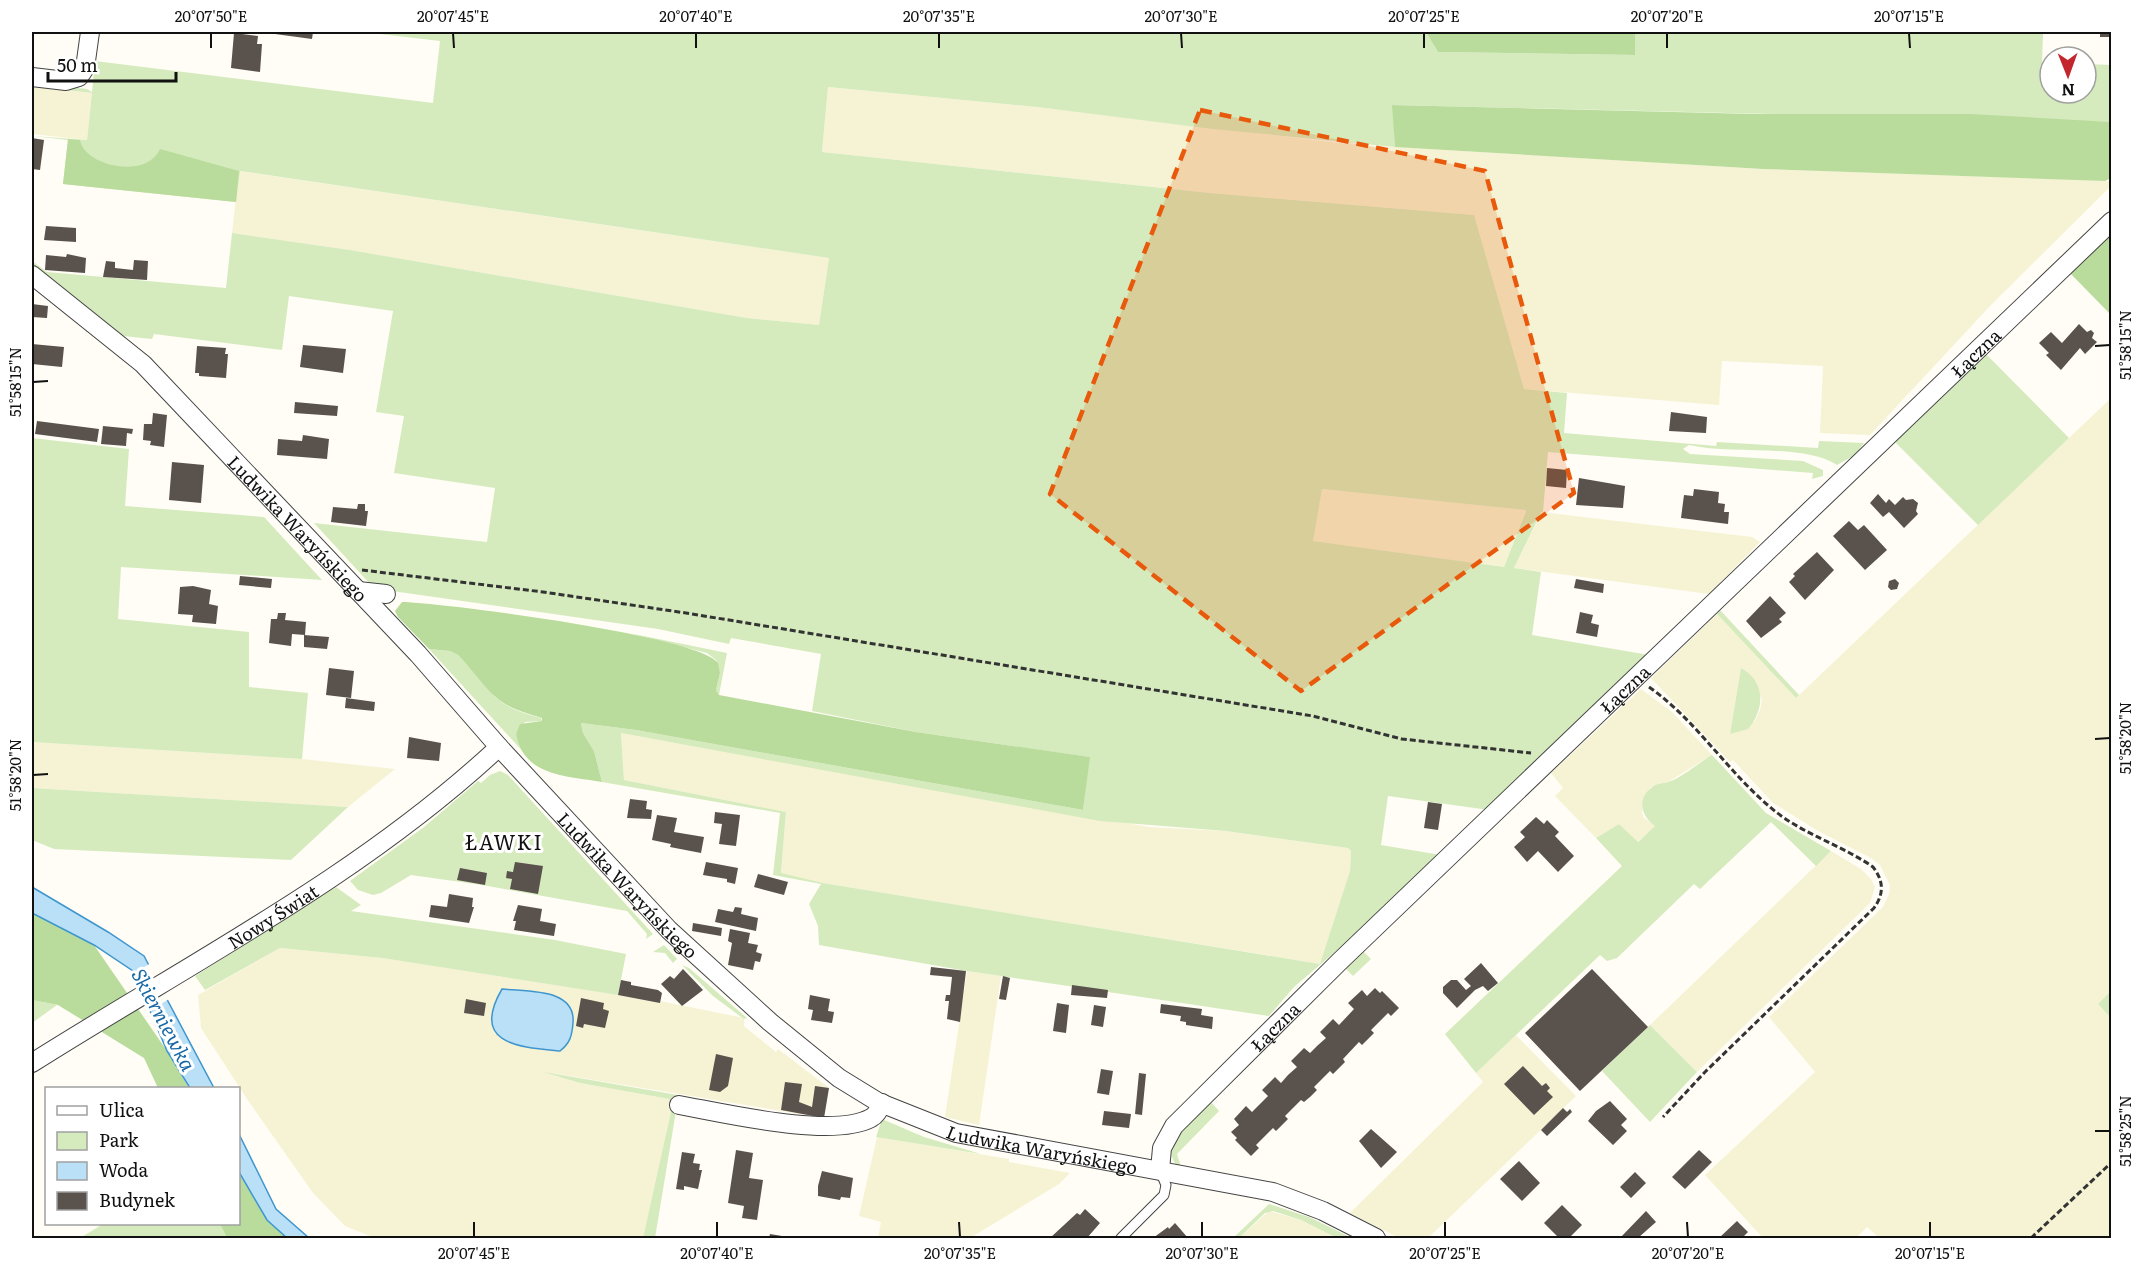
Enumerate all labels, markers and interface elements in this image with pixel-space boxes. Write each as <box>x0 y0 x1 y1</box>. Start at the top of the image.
text: 20°07'50"E <box>175 4 247 27</box>
text: 20°07'45"E <box>417 4 489 27</box>
text: 20°07'40"E <box>659 4 733 27</box>
text: 20°07'35"E <box>903 4 975 27</box>
text: 20°07'30"E <box>1144 4 1218 27</box>
text: 20°07'25"E <box>1388 4 1460 27</box>
text: 20°07'20"E <box>1631 4 1703 27</box>
text: 20°07'15"E <box>1874 4 1944 27</box>
scale bar <box>48 45 176 83</box>
north arrow <box>2038 45 2098 105</box>
text: 50 m <box>57 51 98 78</box>
text: N <box>2061 79 2075 103</box>
text: 51°58'15"N <box>2113 310 2136 380</box>
street label: Łączna <box>1944 321 2007 383</box>
text: 51°58'15"N <box>3 347 26 417</box>
street label: Ludwika Waryńskiego <box>222 448 375 607</box>
street label: Łączna <box>1593 658 1656 719</box>
text: 51°58'20"N <box>2113 702 2136 774</box>
text: 51°58'20"N <box>3 739 26 811</box>
street label: Ludwika Waryńskiego <box>552 805 704 964</box>
district label: ŁAWKI <box>465 826 543 856</box>
street label: Nowy Świat <box>222 877 324 955</box>
water label: Skierniewka <box>125 962 205 1076</box>
street label: Łączna <box>1244 995 1306 1057</box>
legend <box>45 1087 240 1225</box>
text: 51°58'25"N <box>2113 1095 2136 1167</box>
text: Ulica <box>99 1096 145 1123</box>
street label: Ludwika Waryńskiego <box>943 1117 1140 1180</box>
text: Park <box>99 1126 140 1153</box>
text: Woda <box>99 1156 149 1183</box>
text: Budynek <box>99 1186 176 1213</box>
text: 20°07'45"E <box>438 1241 510 1264</box>
text: 20°07'40"E <box>680 1241 754 1264</box>
text: 20°07'35"E <box>924 1241 996 1264</box>
text: 20°07'30"E <box>1165 1241 1239 1264</box>
text: 20°07'25"E <box>1409 1241 1481 1264</box>
text: 20°07'20"E <box>1652 1241 1724 1264</box>
text: 20°07'15"E <box>1895 1241 1965 1264</box>

